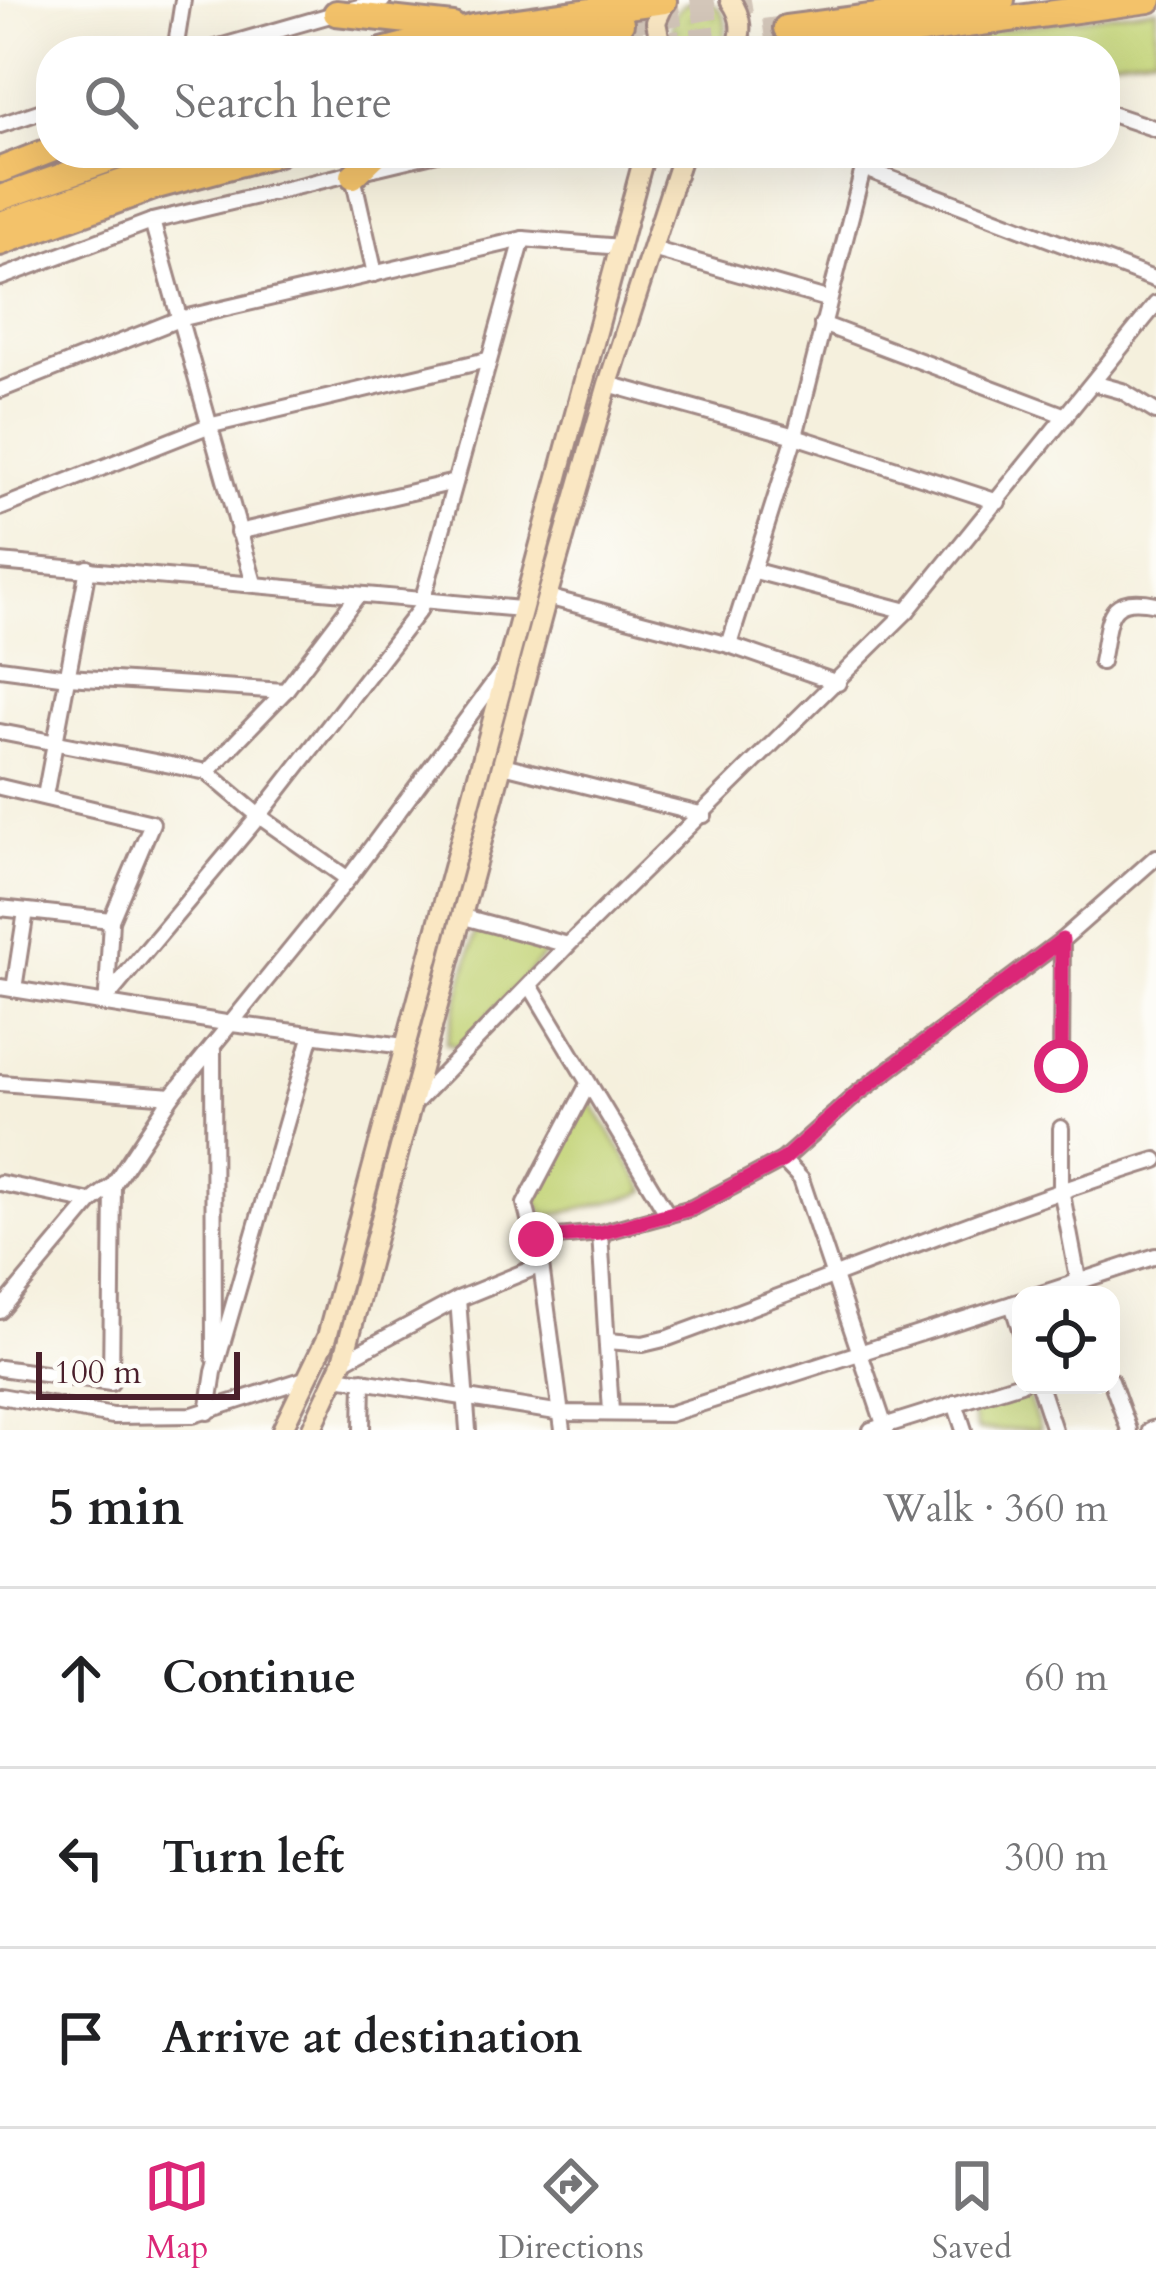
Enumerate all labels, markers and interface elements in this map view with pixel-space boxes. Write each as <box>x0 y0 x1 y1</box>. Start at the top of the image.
search box <box>36 36 1120 168</box>
icon: search <box>78 69 144 135</box>
text: Search here <box>174 72 392 133</box>
route start <box>1034 1039 1088 1093</box>
route end <box>509 1212 563 1266</box>
map controls <box>1012 1286 1120 1394</box>
button: locate <box>1012 1286 1120 1394</box>
scale bar <box>36 1346 240 1399</box>
text: 100 m <box>54 1350 141 1395</box>
text: 5 min <box>48 1473 184 1543</box>
text: Walk · 360 m <box>883 1482 1108 1535</box>
icon: ahead <box>48 1645 114 1711</box>
text: Continue <box>162 1647 356 1708</box>
text: 60 m <box>1025 1651 1108 1704</box>
icon: left <box>48 1825 114 1891</box>
text: Turn left <box>162 1827 344 1888</box>
text: 300 m <box>1005 1831 1108 1884</box>
icon: arrive <box>48 2005 114 2071</box>
text: Arrive at destination <box>162 2007 582 2068</box>
tab: Map <box>144 2153 210 2270</box>
tab: Directions <box>498 2153 644 2270</box>
tab: Saved <box>932 2153 1012 2270</box>

